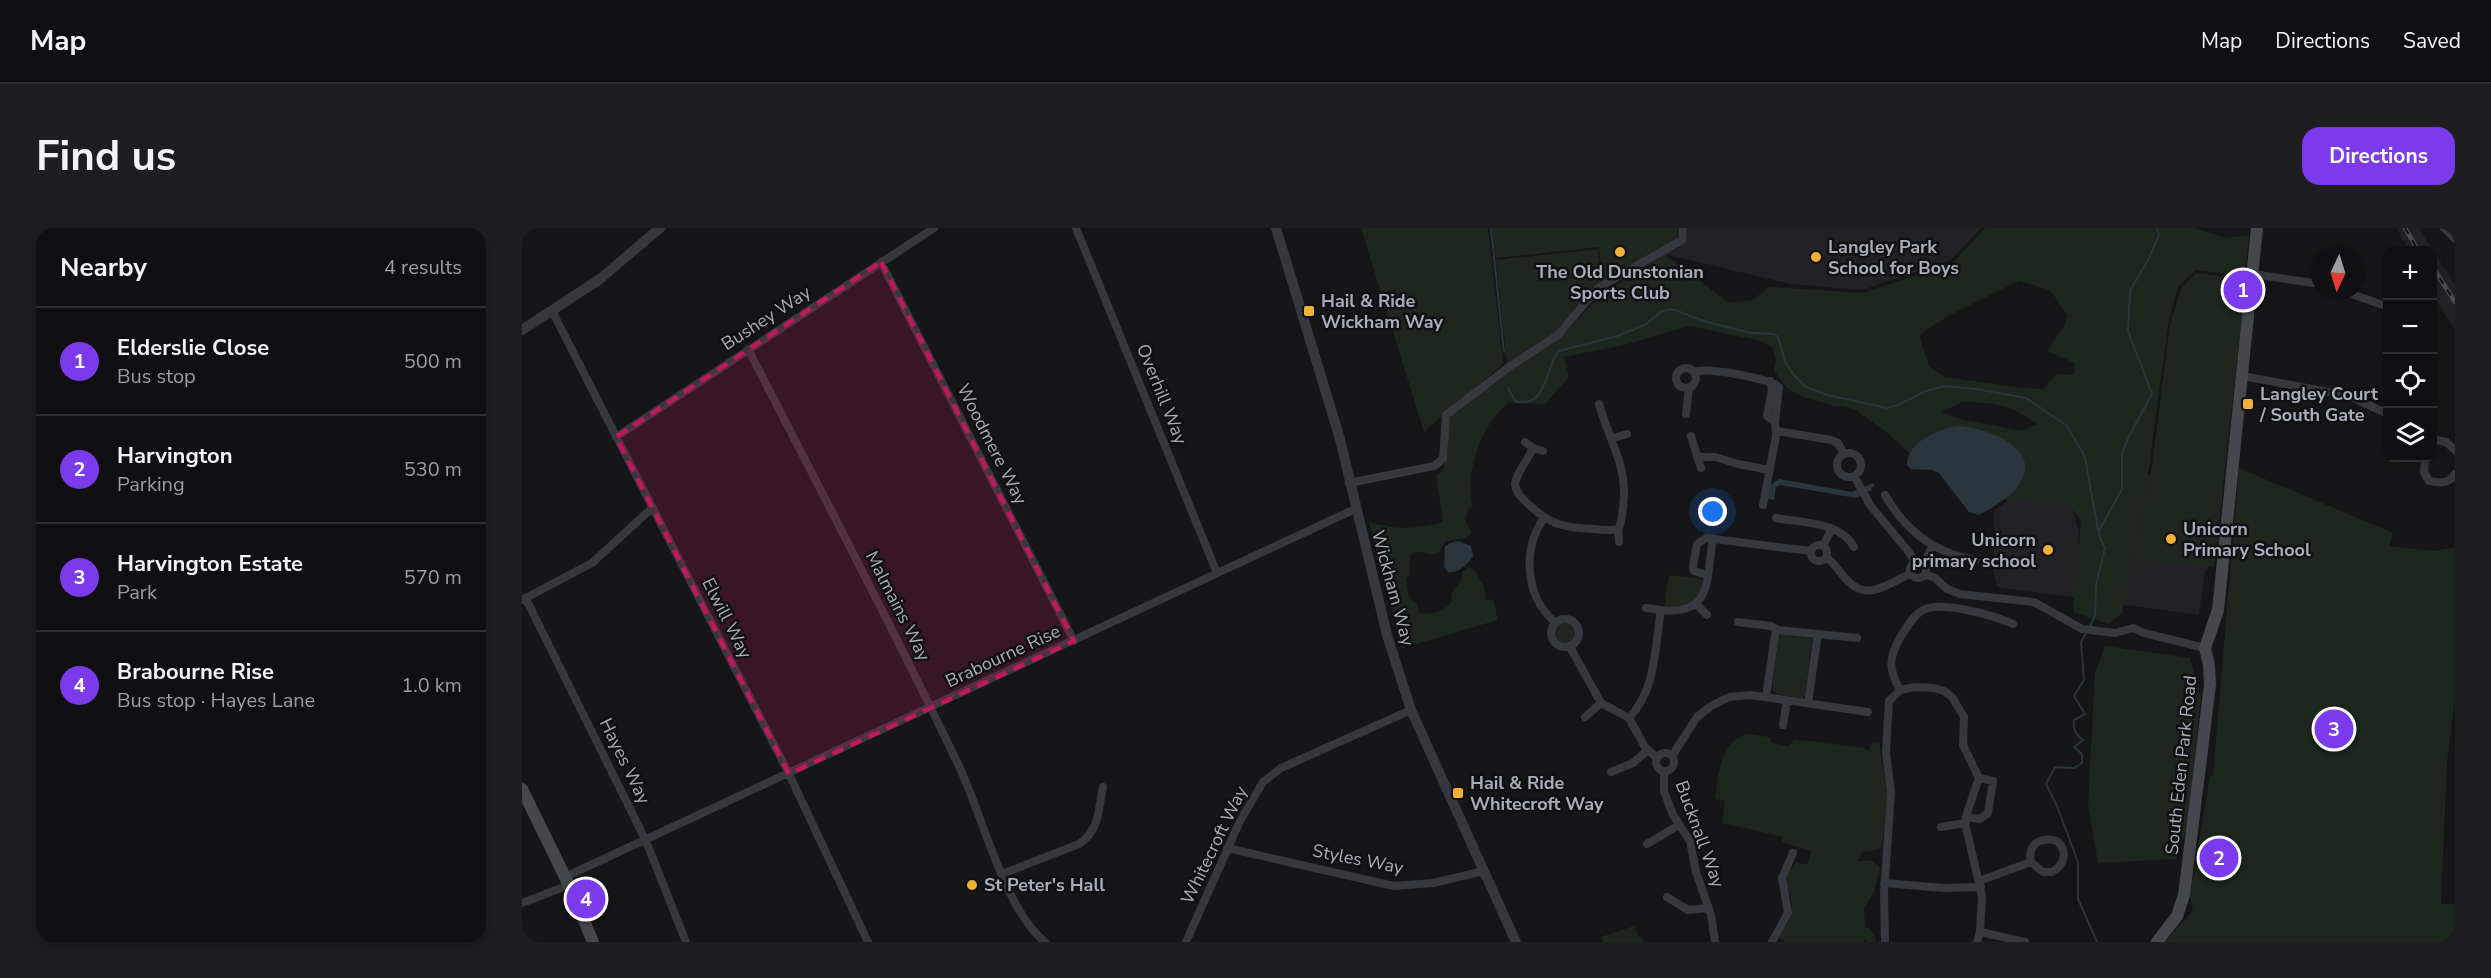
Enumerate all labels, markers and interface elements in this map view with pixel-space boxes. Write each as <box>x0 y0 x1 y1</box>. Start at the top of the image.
text: Map <box>30 22 86 60</box>
text: Map <box>2201 27 2242 55</box>
text: Directions <box>2275 27 2370 55</box>
text: Saved <box>2403 27 2461 55</box>
button: Directions <box>2302 127 2455 185</box>
text: Find us <box>36 128 176 185</box>
place label: Langley Park School for Boys <box>1828 235 1959 280</box>
marker: The Old Dunstonian Sports Club <box>1613 245 1627 259</box>
north arrow <box>2311 246 2365 300</box>
map controls <box>2383 246 2437 462</box>
button: + <box>2383 246 2437 300</box>
text: Nearby <box>60 250 147 285</box>
marker: Langley Park School for Boys <box>1809 250 1823 264</box>
text: 4 results <box>384 254 462 281</box>
place label: The Old Dunstonian Sports Club <box>1536 260 1704 305</box>
pin: 1 <box>2224 268 2262 312</box>
street label: Bushey Way <box>717 280 816 356</box>
place label: Hail & Ride Wickham Way <box>1321 289 1443 334</box>
button: − <box>2383 300 2437 354</box>
marker: Hail & Ride Wickham Way <box>1302 304 1316 318</box>
text: Elderslie Close <box>117 333 269 363</box>
street label: Overhill Way <box>1131 340 1193 448</box>
text: 1 <box>74 348 86 375</box>
text: 500 m <box>404 348 462 375</box>
button: locate <box>2383 354 2437 408</box>
text: Bus stop <box>117 363 196 390</box>
street label: Woodmere Way <box>951 380 1033 509</box>
place label: Langley Court / South Gate <box>2259 382 2378 427</box>
marker: Langley Court / South Gate <box>2241 397 2255 411</box>
button: layers <box>2383 408 2437 462</box>
text: Harvington <box>117 441 233 471</box>
text: 2 <box>74 456 86 483</box>
text: 530 m <box>404 456 462 483</box>
text: Parking <box>117 471 185 498</box>
your location <box>1698 497 1727 526</box>
place label: Unicorn Primary School <box>2183 517 2311 562</box>
street label: Wickham Way <box>1366 528 1420 649</box>
place label: Unicorn primary school <box>1912 528 2036 573</box>
marker: Unicorn Primary School <box>2164 532 2178 546</box>
marker: Unicorn primary school <box>2041 543 2055 557</box>
street label: Malmains Way <box>860 547 936 666</box>
text: Harvington Estate <box>117 549 303 579</box>
text: 3 <box>74 564 86 591</box>
text: 570 m <box>404 564 462 591</box>
street label: Elwill Way <box>696 573 758 663</box>
text: Park <box>117 579 157 606</box>
street label: Brabourne Rise <box>942 619 1064 693</box>
text: Brabourne Rise <box>117 657 274 687</box>
text: 4 <box>74 672 86 699</box>
text: 1.0 km <box>401 672 462 699</box>
street label: South Eden Park Road <box>2160 674 2202 856</box>
text: Bus stop · Hayes Lane <box>117 687 315 714</box>
pin: 3 <box>2314 706 2354 752</box>
street label: Hayes Way <box>594 714 656 809</box>
place label: Hail & Ride Whitecroft Way <box>1470 771 1604 816</box>
street label: Bucknall Way <box>1670 777 1731 891</box>
street label: Whitecroft Way <box>1175 781 1253 908</box>
marker: Hail & Ride Whitecroft Way <box>1451 786 1465 800</box>
pin: 2 <box>2200 836 2238 880</box>
street label: Styles Way <box>1310 838 1406 880</box>
place label: St Peter's Hall <box>984 873 1105 897</box>
pin: 4 <box>566 876 606 922</box>
marker: St Peter's Hall <box>965 878 979 892</box>

